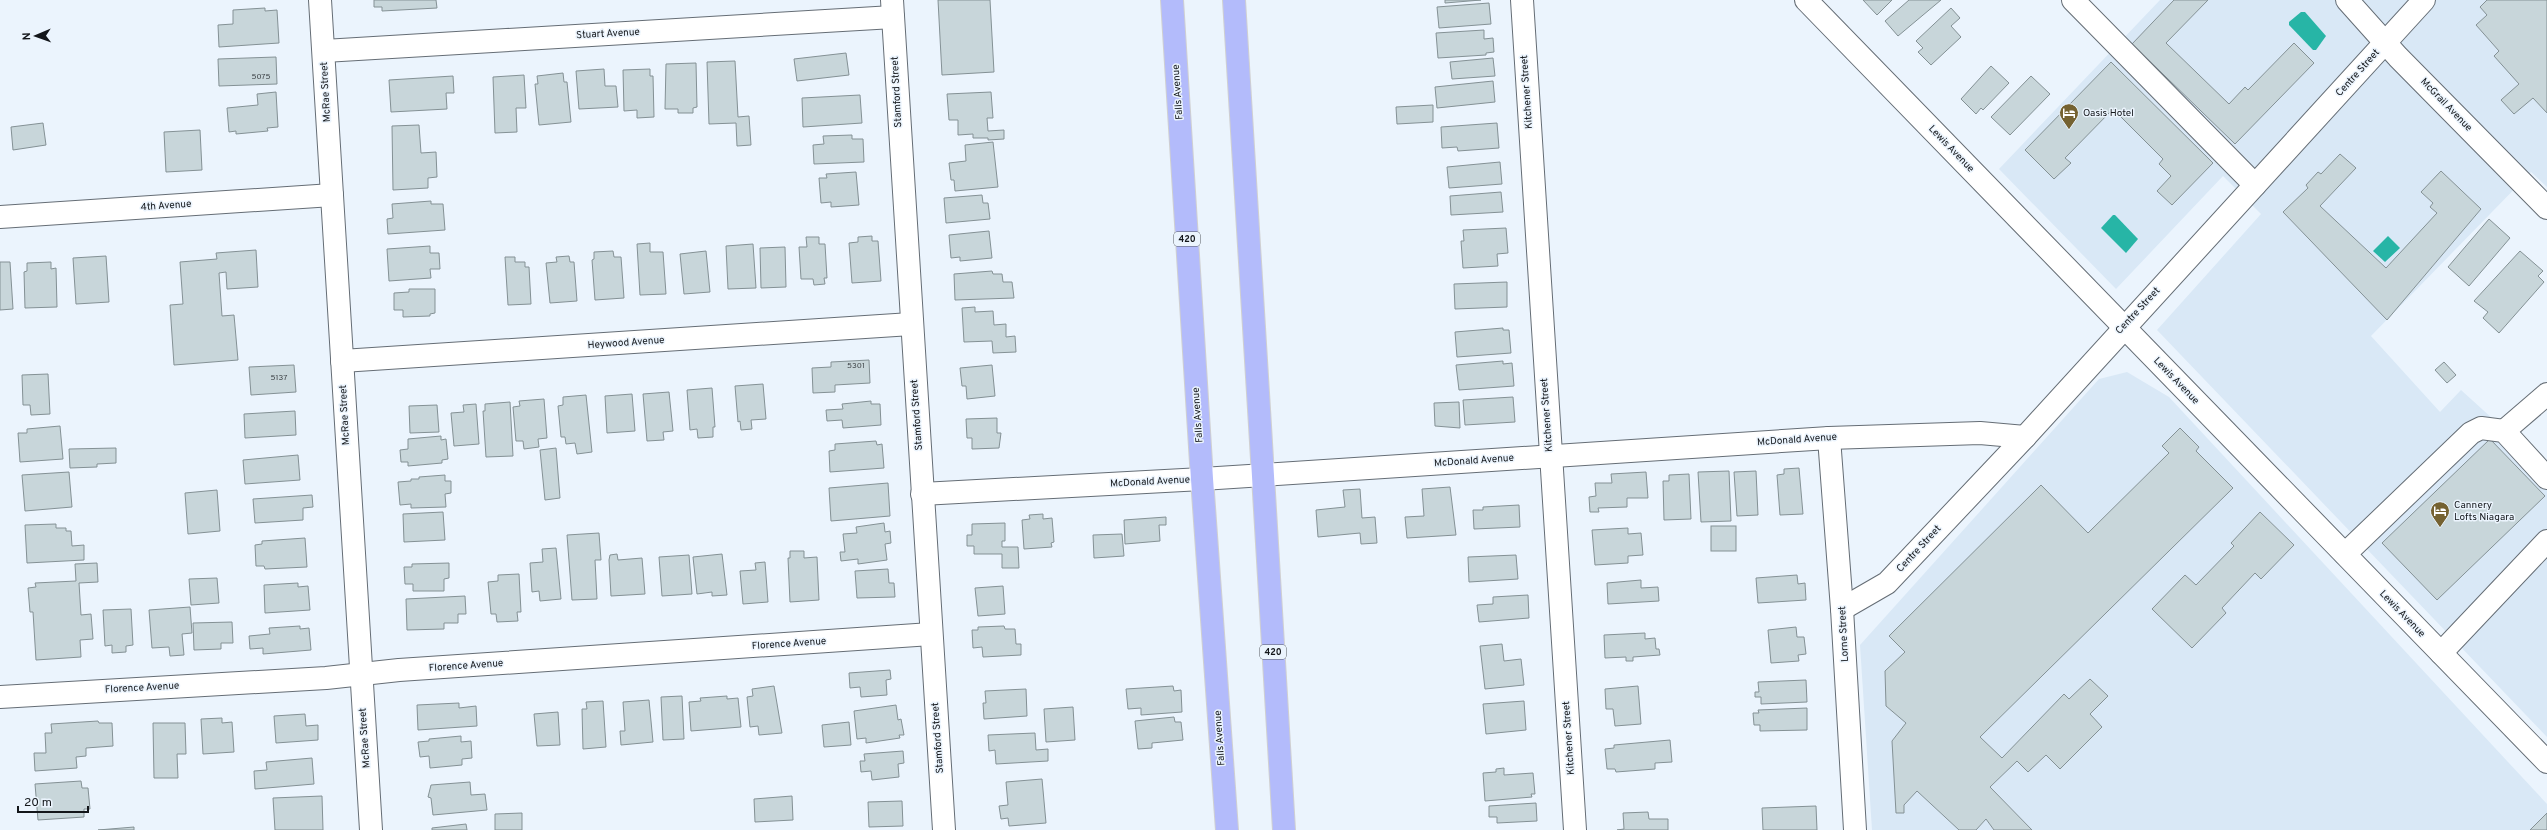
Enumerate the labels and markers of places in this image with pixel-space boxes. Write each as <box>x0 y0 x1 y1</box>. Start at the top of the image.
hotel icon: Oasis Hotel <box>2058 102 2080 130</box>
place label: Oasis Hotel <box>2083 107 2134 120</box>
place label: Cannery Lofts Niagara <box>2454 499 2514 524</box>
hotel icon: Cannery Lofts Niagara <box>2429 500 2451 528</box>

